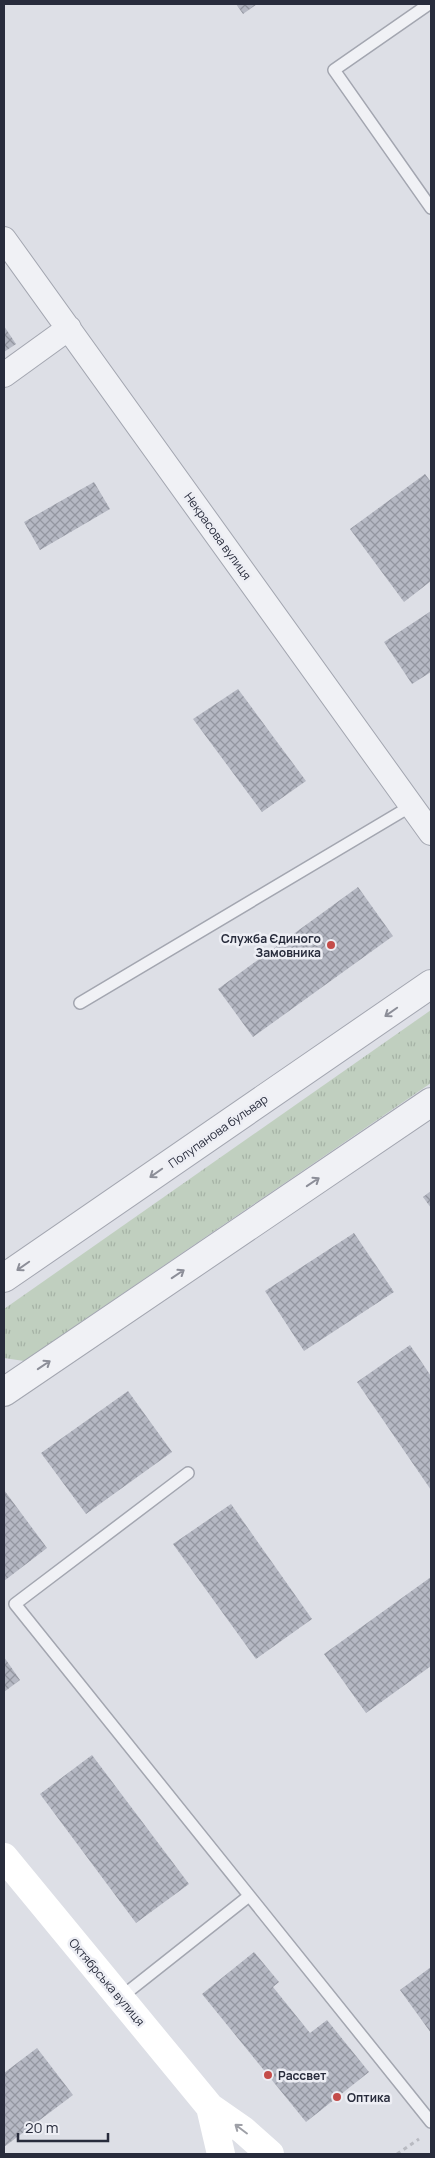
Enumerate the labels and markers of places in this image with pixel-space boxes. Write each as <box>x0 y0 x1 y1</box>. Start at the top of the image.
place label: Служба Єдиного Замовника <box>221 930 321 961</box>
marker: Служба Єдиного Замовника <box>325 939 337 951</box>
place label: Рассвет <box>278 2067 327 2084</box>
marker: Рассвет <box>262 2069 274 2081</box>
place label: Оптика <box>347 2089 390 2106</box>
marker: Оптика <box>331 2091 343 2103</box>

